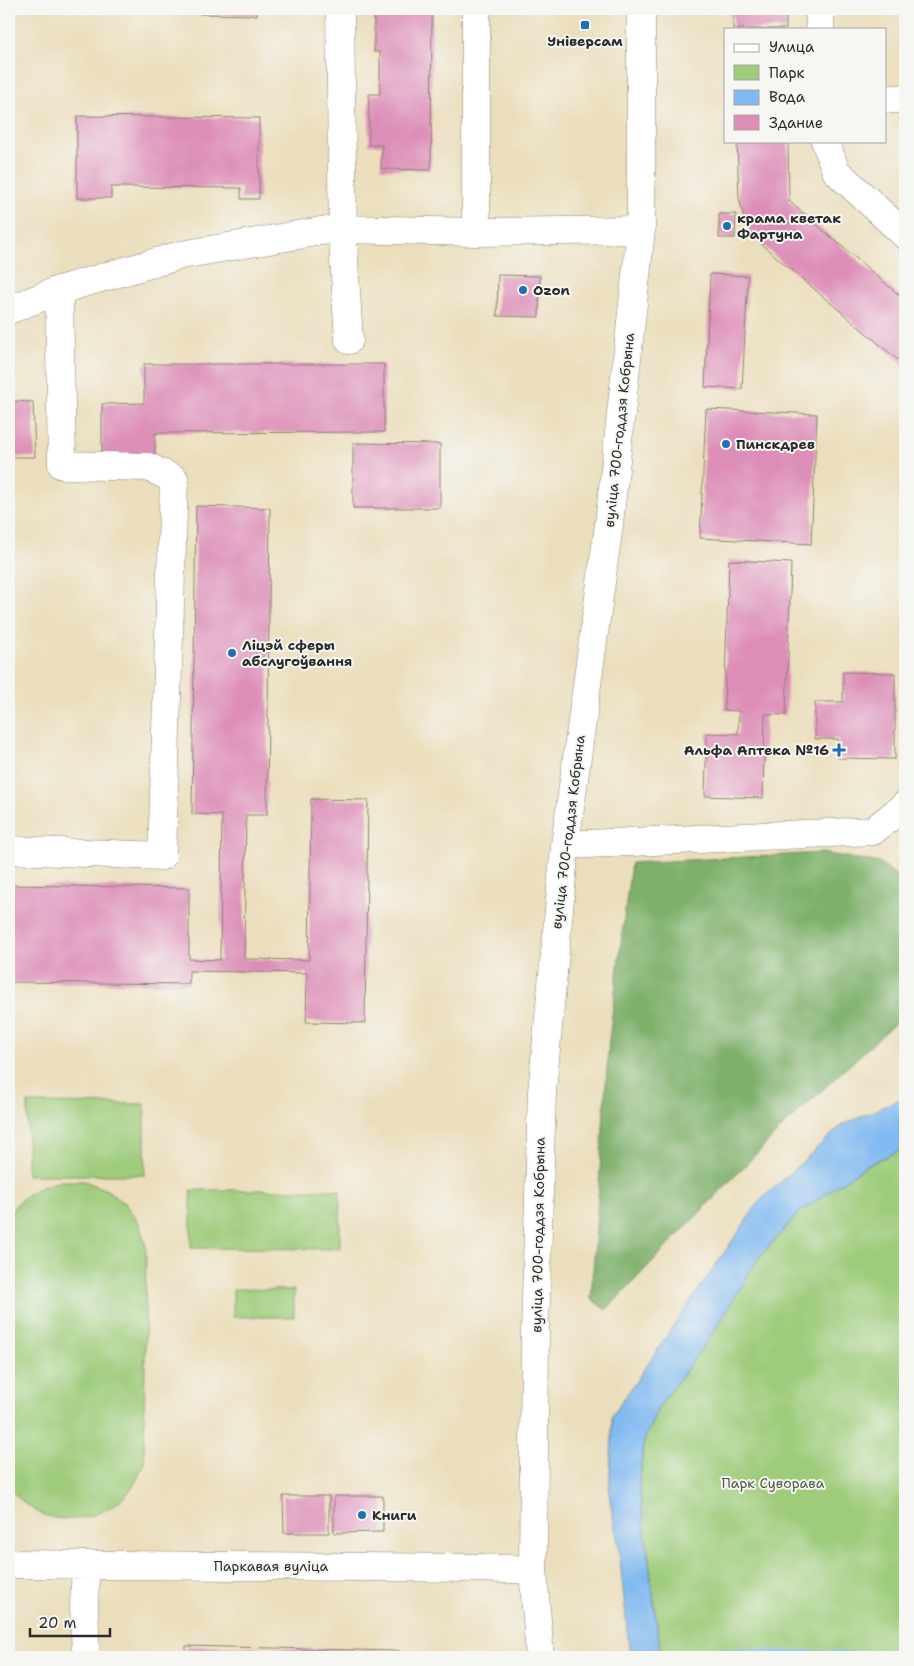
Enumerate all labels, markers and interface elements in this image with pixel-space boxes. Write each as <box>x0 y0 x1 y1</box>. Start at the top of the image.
marker: Універсам <box>579 19 591 31</box>
legend <box>724 28 886 142</box>
place label: Універсам <box>547 32 623 50</box>
text: Улица <box>769 37 815 57</box>
text: Парк <box>769 63 805 83</box>
text: Вода <box>769 87 806 107</box>
text: Здание <box>769 113 823 133</box>
place label: крама кветак Фартуна <box>737 209 841 243</box>
marker: крама кветак Фартуна <box>721 220 733 232</box>
place label: Ozon <box>533 281 570 299</box>
marker: Ozon <box>517 284 529 296</box>
street label: вуліца 700-годдзя Кобрына <box>600 332 638 528</box>
place label: Пинскдрев <box>736 435 815 453</box>
marker: Пинскдрев <box>720 438 732 450</box>
place label: Ліцэй сферы абслугоўвання <box>242 636 352 670</box>
marker: Ліцэй сферы абслугоўвання <box>226 647 238 659</box>
street label: вуліца 700-годдзя Кобрына <box>547 734 589 930</box>
place label: Альфа Аптека №16 <box>684 741 829 759</box>
marker: Альфа Аптека №16 <box>833 744 845 756</box>
street label: вуліца 700-годдзя Кобрына <box>527 1137 549 1333</box>
park label: Парк Суворава <box>722 1474 825 1492</box>
place label: Книги <box>372 1506 417 1524</box>
marker: Книги <box>356 1509 368 1521</box>
street label: Паркавая вуліца <box>214 1557 329 1575</box>
scale bar <box>30 1606 110 1638</box>
text: 20 m <box>38 1613 77 1633</box>

